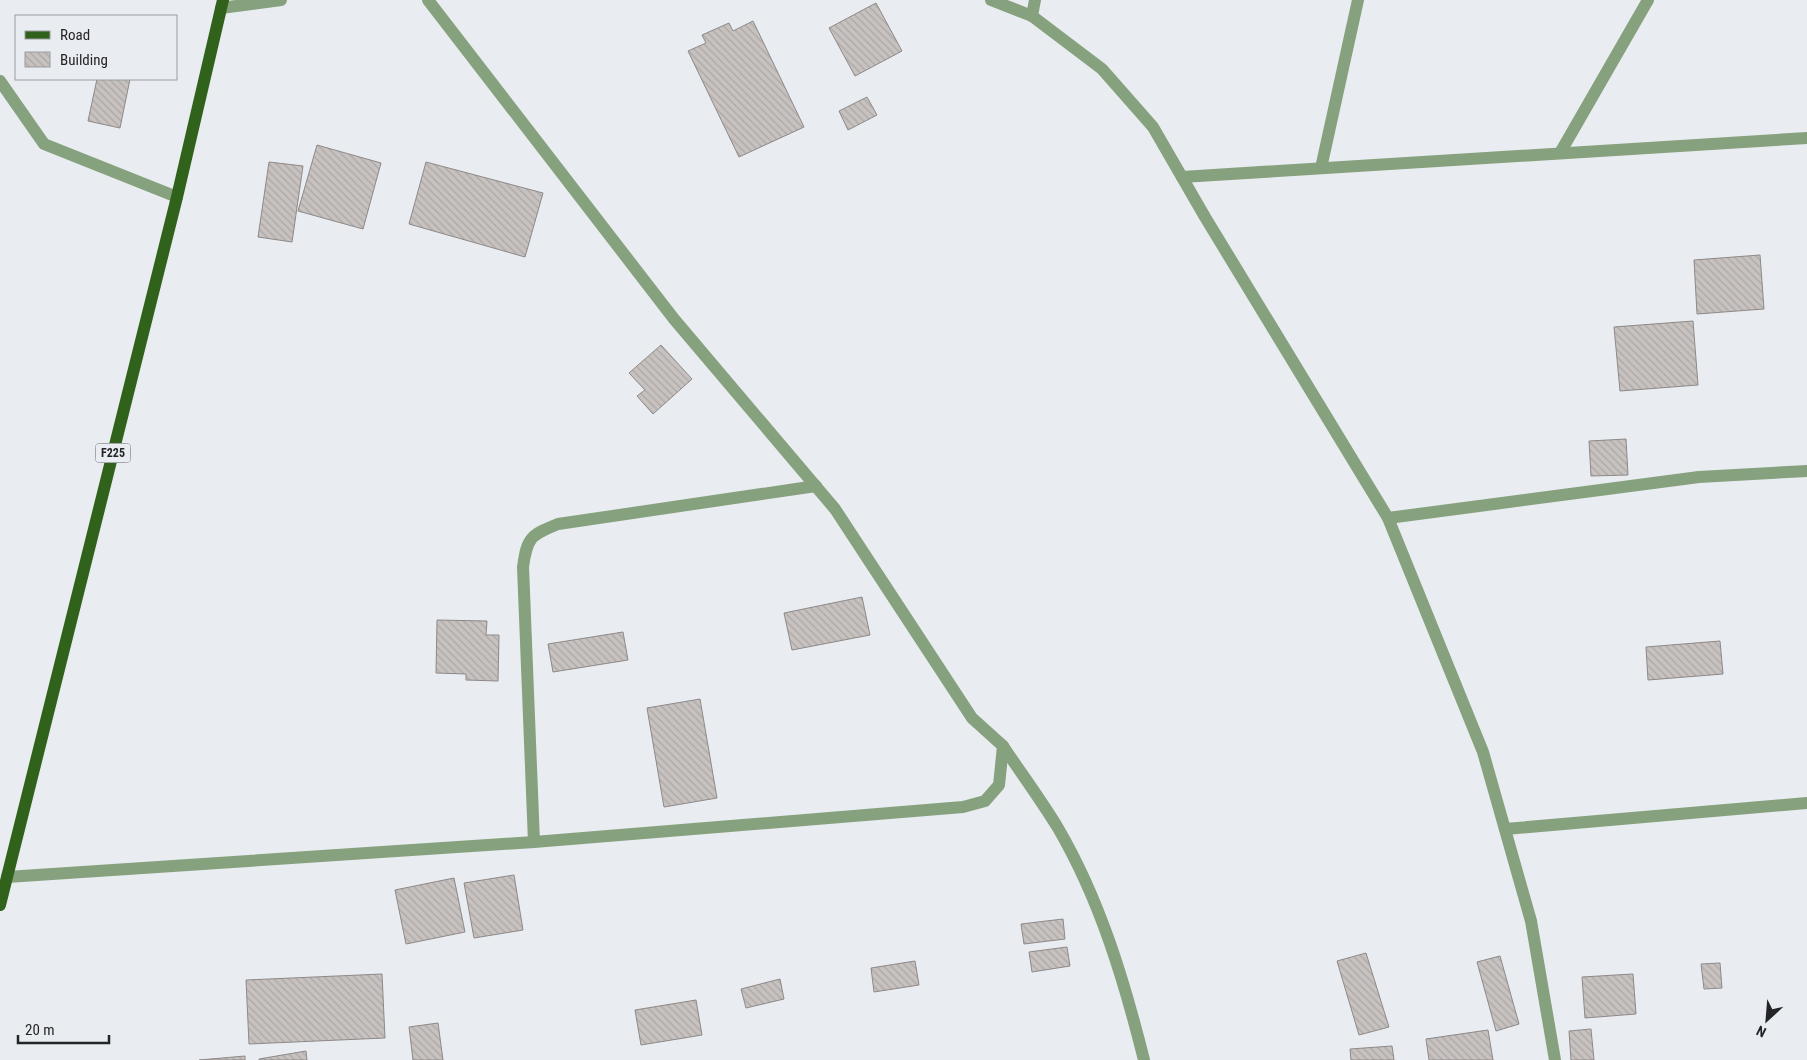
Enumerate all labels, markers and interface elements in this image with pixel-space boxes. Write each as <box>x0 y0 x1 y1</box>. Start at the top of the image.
legend <box>15 15 178 80</box>
text: Road <box>60 26 90 44</box>
text: Building <box>60 51 108 69</box>
road number: F225 <box>96 443 130 462</box>
north arrow <box>1742 995 1792 1045</box>
scale bar <box>18 1012 109 1044</box>
text: 20 m <box>25 1021 55 1039</box>
text: N <box>1754 1023 1769 1041</box>

